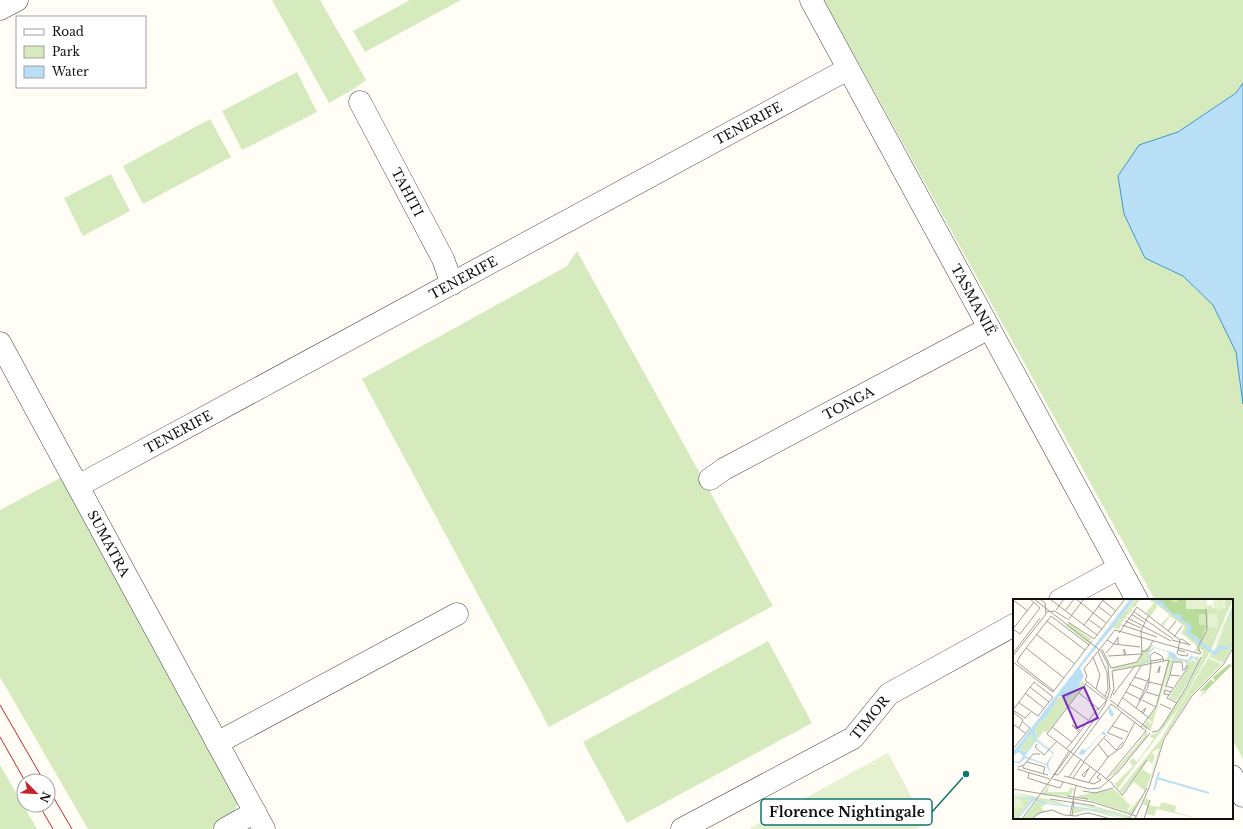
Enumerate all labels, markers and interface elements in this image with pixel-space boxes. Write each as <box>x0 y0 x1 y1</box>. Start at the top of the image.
legend <box>16 16 146 88</box>
text: Road <box>52 24 84 39</box>
text: Park <box>52 44 80 59</box>
text: Water <box>51 64 89 79</box>
street label: TENERIFE <box>711 98 785 149</box>
street label: TAHITI <box>387 165 427 220</box>
street label: TENERIFE <box>426 253 500 303</box>
street label: TASMANIË <box>947 261 1000 339</box>
street label: TONGA <box>820 382 878 424</box>
street label: TENERIFE <box>141 407 215 457</box>
street label: SUMATRA <box>83 507 134 581</box>
inset map <box>1013 599 1233 819</box>
street label: TIMOR <box>847 692 894 744</box>
north arrow <box>16 773 56 813</box>
text: N <box>36 789 54 805</box>
callout: Florence Nightingale <box>761 799 932 825</box>
text: Florence Nightingale <box>769 803 925 821</box>

